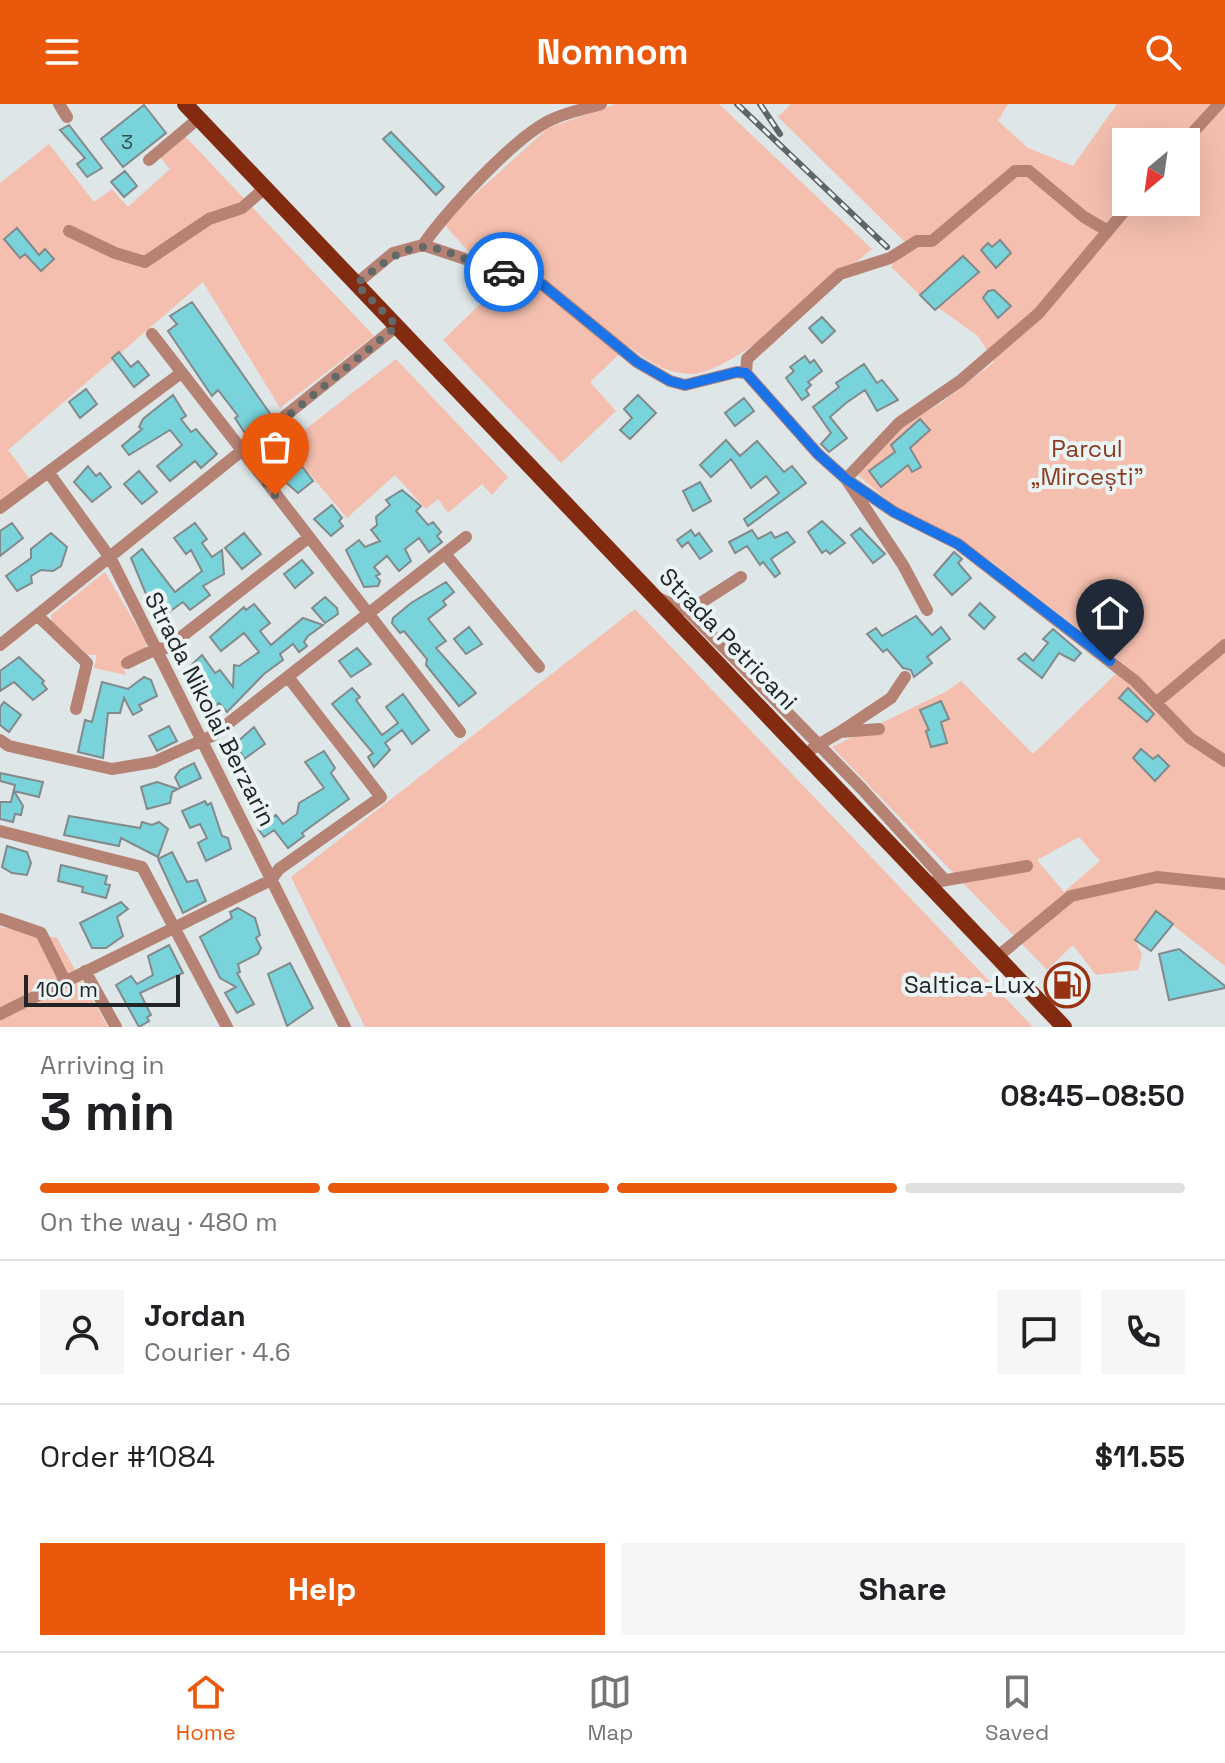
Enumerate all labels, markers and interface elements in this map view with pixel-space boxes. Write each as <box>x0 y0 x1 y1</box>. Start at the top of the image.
text: Nomnom <box>537 29 688 75</box>
icon: menu <box>40 30 84 74</box>
icon: search <box>1141 30 1185 74</box>
north arrow <box>1112 128 1200 216</box>
map controls <box>1112 128 1200 216</box>
house number: 3 <box>121 129 133 155</box>
courier <box>464 232 544 312</box>
icon: car <box>482 250 526 294</box>
pin <box>241 413 309 495</box>
icon: bag <box>253 425 297 469</box>
park label: Parcul „Mircești” <box>1030 433 1144 492</box>
street label: Strada Petricani <box>653 561 804 716</box>
pin <box>1076 579 1144 661</box>
street label: Strada Nikolai Berzarin <box>138 586 283 831</box>
icon: home <box>1088 591 1132 635</box>
fuel station icon: Saltica-Lux <box>1043 961 1091 1009</box>
place label: Saltica-Lux <box>904 969 1036 1000</box>
scale bar <box>24 971 180 1007</box>
text: 100 m <box>36 975 98 1003</box>
text: Arriving in <box>40 1048 164 1082</box>
text: 08:45–08:50 <box>1000 1076 1185 1115</box>
text: 3 min <box>40 1079 175 1145</box>
text: On the way · 480 m <box>40 1205 278 1239</box>
button: person <box>40 1290 124 1374</box>
button: chat <box>997 1290 1081 1374</box>
button: phone <box>1101 1290 1185 1374</box>
text: Jordan <box>144 1296 246 1335</box>
text: Courier · 4.6 <box>144 1335 291 1369</box>
text: Order #1084 <box>40 1437 215 1476</box>
text: $11.55 <box>1095 1437 1185 1476</box>
button: Help <box>40 1543 605 1635</box>
button: Share <box>621 1543 1185 1635</box>
tab: Home <box>176 1670 236 1746</box>
tab: Map <box>587 1670 633 1746</box>
tab: Saved <box>985 1670 1049 1746</box>

